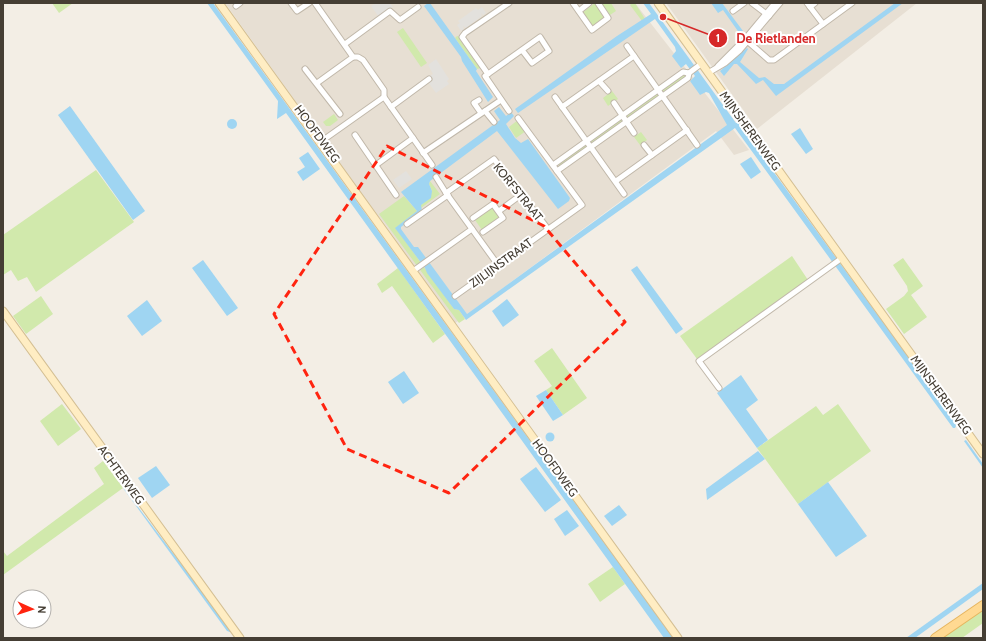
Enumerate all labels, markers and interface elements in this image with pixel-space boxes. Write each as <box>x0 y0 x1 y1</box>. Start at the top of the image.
callout: De Rietlanden <box>708 26 823 51</box>
text: 1 <box>716 30 720 45</box>
text: De Rietlanden <box>736 30 816 46</box>
street label: MIJNSHERENWEG <box>717 88 784 173</box>
street label: HOOFDWEG <box>291 102 343 166</box>
street label: KORFSTRAAT <box>490 160 547 224</box>
street label: ZIJLIJNSTRAAT <box>466 234 536 291</box>
street label: MIJNSHERENWEG <box>908 352 975 437</box>
street label: HOOFDWEG <box>529 436 581 500</box>
street label: ACHTERWEG <box>95 442 148 507</box>
north arrow <box>12 589 52 629</box>
text: N <box>35 605 49 614</box>

